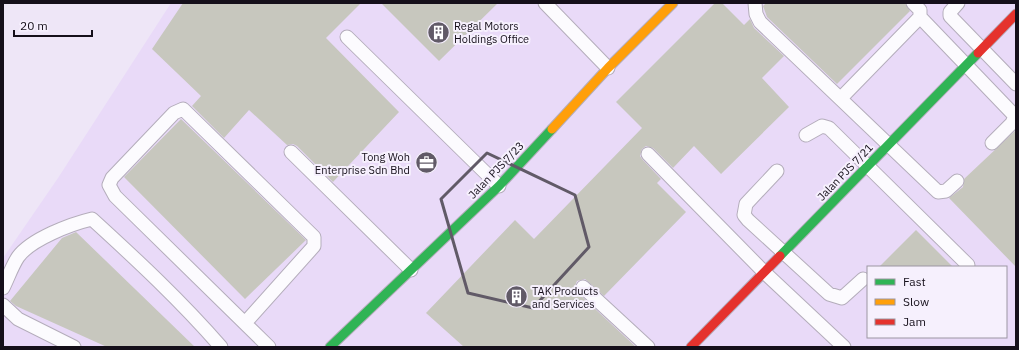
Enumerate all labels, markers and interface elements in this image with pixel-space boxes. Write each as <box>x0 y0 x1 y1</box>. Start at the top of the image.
scale bar <box>14 12 92 38</box>
text: 20 m <box>20 18 48 33</box>
building icon: Regal Motors Holdings Office <box>426 19 452 45</box>
place label: Regal Motors Holdings Office <box>454 19 529 46</box>
street label: Jalan PJS 7/23 <box>465 139 527 201</box>
street label: Jalan PJS 7/21 <box>814 140 876 203</box>
place label: Tong Woh Enterprise Sdn Bhd <box>315 150 410 177</box>
office icon: Tong Woh Enterprise Sdn Bhd <box>413 150 439 176</box>
legend <box>867 266 1007 338</box>
text: Fast <box>903 274 926 289</box>
building icon: TAK Products and Services <box>503 284 529 310</box>
place label: TAK Products and Services <box>532 284 598 311</box>
text: Slow <box>903 294 929 309</box>
text: Jam <box>903 314 926 329</box>

